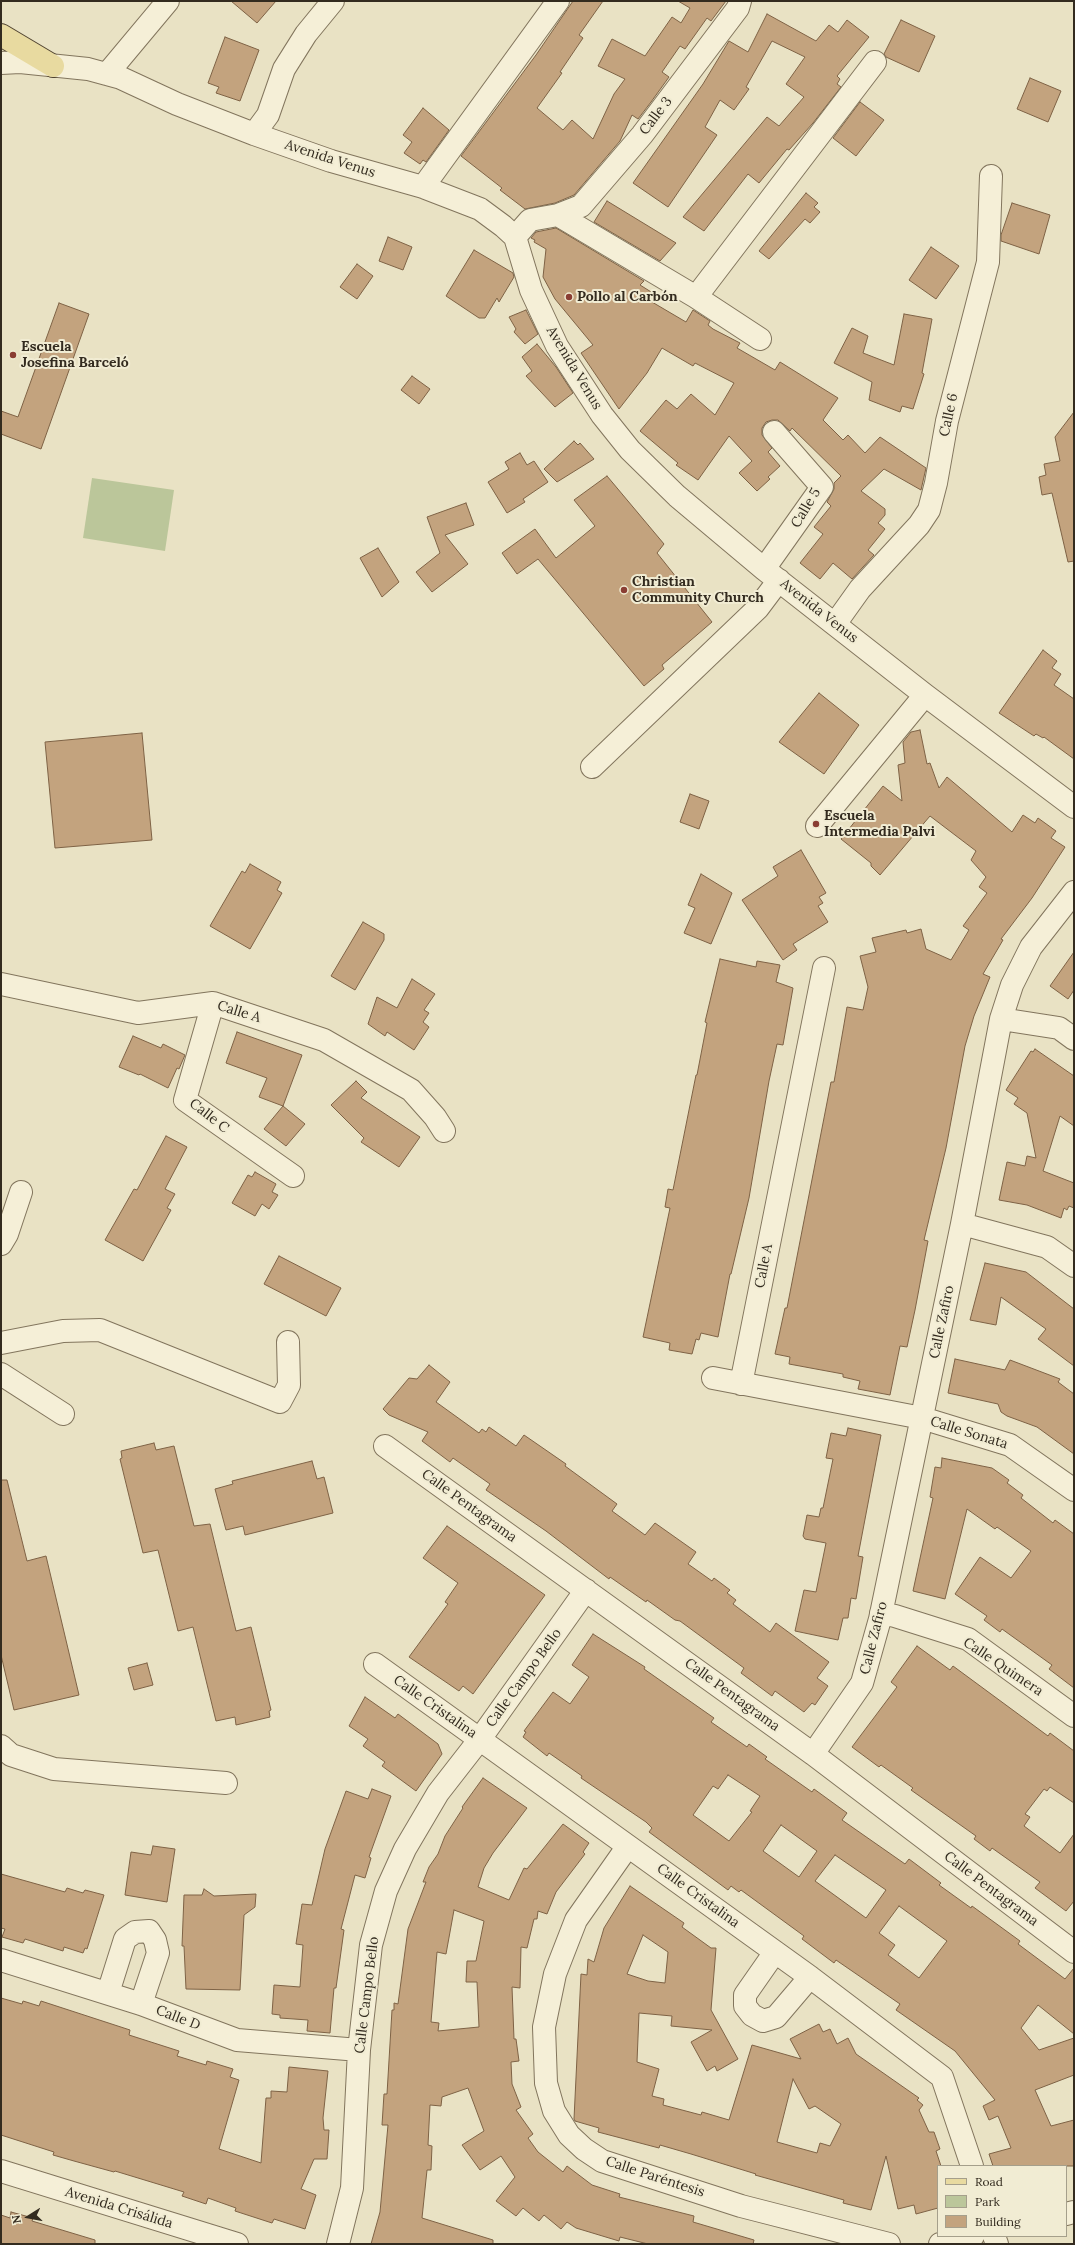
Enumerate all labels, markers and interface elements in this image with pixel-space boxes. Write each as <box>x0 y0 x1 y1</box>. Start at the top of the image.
street label: Calle 3 <box>636 93 676 139</box>
street label: Avenida Venus <box>283 136 377 182</box>
place label: Pollo al Carbón <box>577 289 678 305</box>
marker: Pollo al Carbón <box>564 292 574 302</box>
street label: Avenida Venus <box>543 323 605 413</box>
place label: Escuela Josefina Barceló <box>21 339 129 372</box>
marker: Escuela Josefina Barceló <box>8 350 18 360</box>
street label: Calle 6 <box>936 392 962 438</box>
street label: Calle 5 <box>788 485 824 531</box>
place label: Christian Community Church <box>632 574 764 606</box>
street label: Avenida Venus <box>777 575 861 647</box>
marker: Christian Community Church <box>619 585 629 595</box>
place label: Escuela Intermedia Palvi <box>824 808 935 840</box>
marker: Escuela Intermedia Palvi <box>811 819 821 829</box>
street label: Calle A <box>215 997 263 1027</box>
street label: Calle C <box>186 1095 232 1137</box>
street label: Calle A <box>751 1242 777 1290</box>
street label: Calle Zafiro <box>926 1284 958 1360</box>
street label: Calle Sonata <box>928 1413 1010 1453</box>
street label: Calle Pentagrama <box>418 1466 520 1546</box>
street label: Calle Zafiro <box>857 1600 891 1676</box>
street label: Calle Campo Bello <box>483 1625 565 1731</box>
street label: Calle Quimera <box>960 1634 1046 1700</box>
street label: Calle Pentagrama <box>681 1655 783 1735</box>
street label: Calle Cristalina <box>390 1672 480 1742</box>
street label: Calle Pentagrama <box>941 1848 1041 1930</box>
street label: Calle Cristalina <box>653 1860 743 1932</box>
street label: Calle Campo Bello <box>351 1936 383 2054</box>
street label: Calle D <box>153 2002 203 2034</box>
street label: Calle Paréntesis <box>603 2153 707 2201</box>
legend <box>937 2165 1067 2237</box>
text: Road <box>975 2174 1003 2189</box>
street label: Avenida Crisálida <box>63 2184 175 2232</box>
text: Park <box>975 2194 1000 2209</box>
north arrow <box>8 2197 48 2237</box>
text: N <box>9 2214 24 2225</box>
text: Building <box>975 2214 1021 2229</box>

